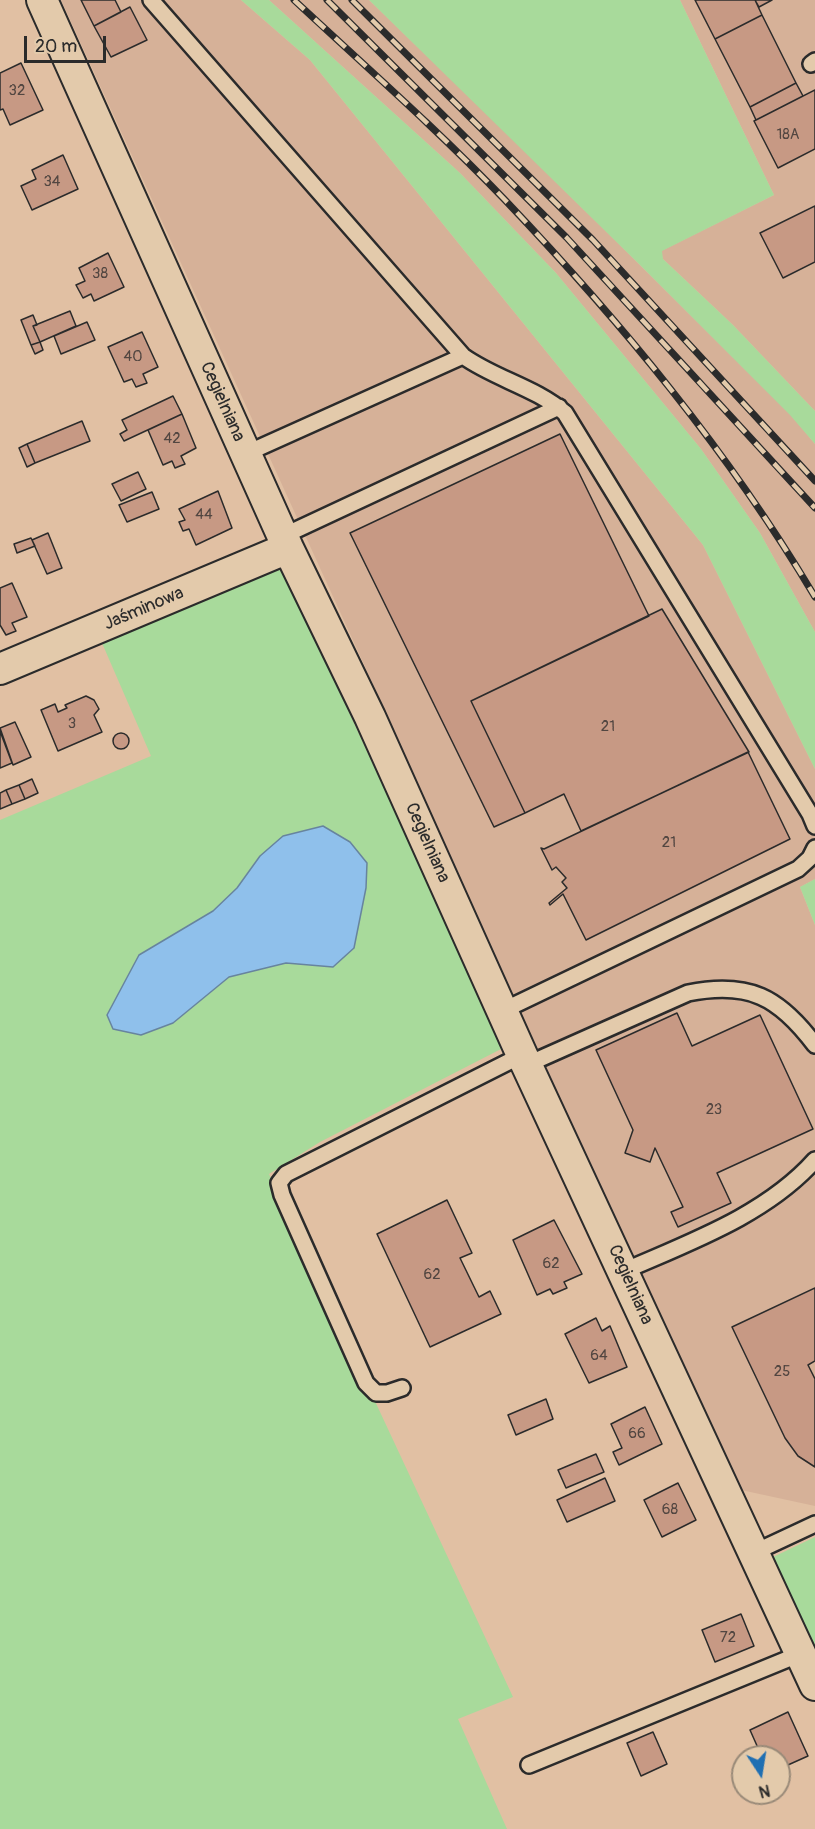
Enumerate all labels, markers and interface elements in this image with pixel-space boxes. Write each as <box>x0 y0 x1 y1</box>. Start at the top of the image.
scale bar <box>27 24 110 62</box>
text: 20 m <box>35 35 77 58</box>
house number: 32 <box>9 82 25 100</box>
house number: 18A <box>776 126 800 144</box>
house number: 34 <box>43 173 61 191</box>
house number: 38 <box>92 265 108 283</box>
house number: 40 <box>124 348 142 366</box>
street label: Cegielniana <box>195 359 249 445</box>
house number: 42 <box>163 430 181 448</box>
house number: 44 <box>195 506 213 524</box>
street label: Jaśminowa <box>101 583 187 635</box>
house number: 3 <box>68 715 76 733</box>
house number: 21 <box>601 718 615 736</box>
street label: Cegielniana <box>400 800 454 886</box>
house number: 21 <box>662 834 676 852</box>
house number: 23 <box>706 1101 722 1119</box>
street label: Cegielniana <box>603 1242 657 1328</box>
house number: 62 <box>542 1255 560 1273</box>
house number: 62 <box>423 1266 441 1284</box>
house number: 64 <box>590 1347 608 1365</box>
house number: 25 <box>774 1363 790 1381</box>
house number: 66 <box>628 1425 646 1443</box>
house number: 68 <box>662 1501 678 1519</box>
house number: 72 <box>720 1629 736 1647</box>
north arrow <box>731 1745 791 1805</box>
text: N <box>757 1780 772 1802</box>

